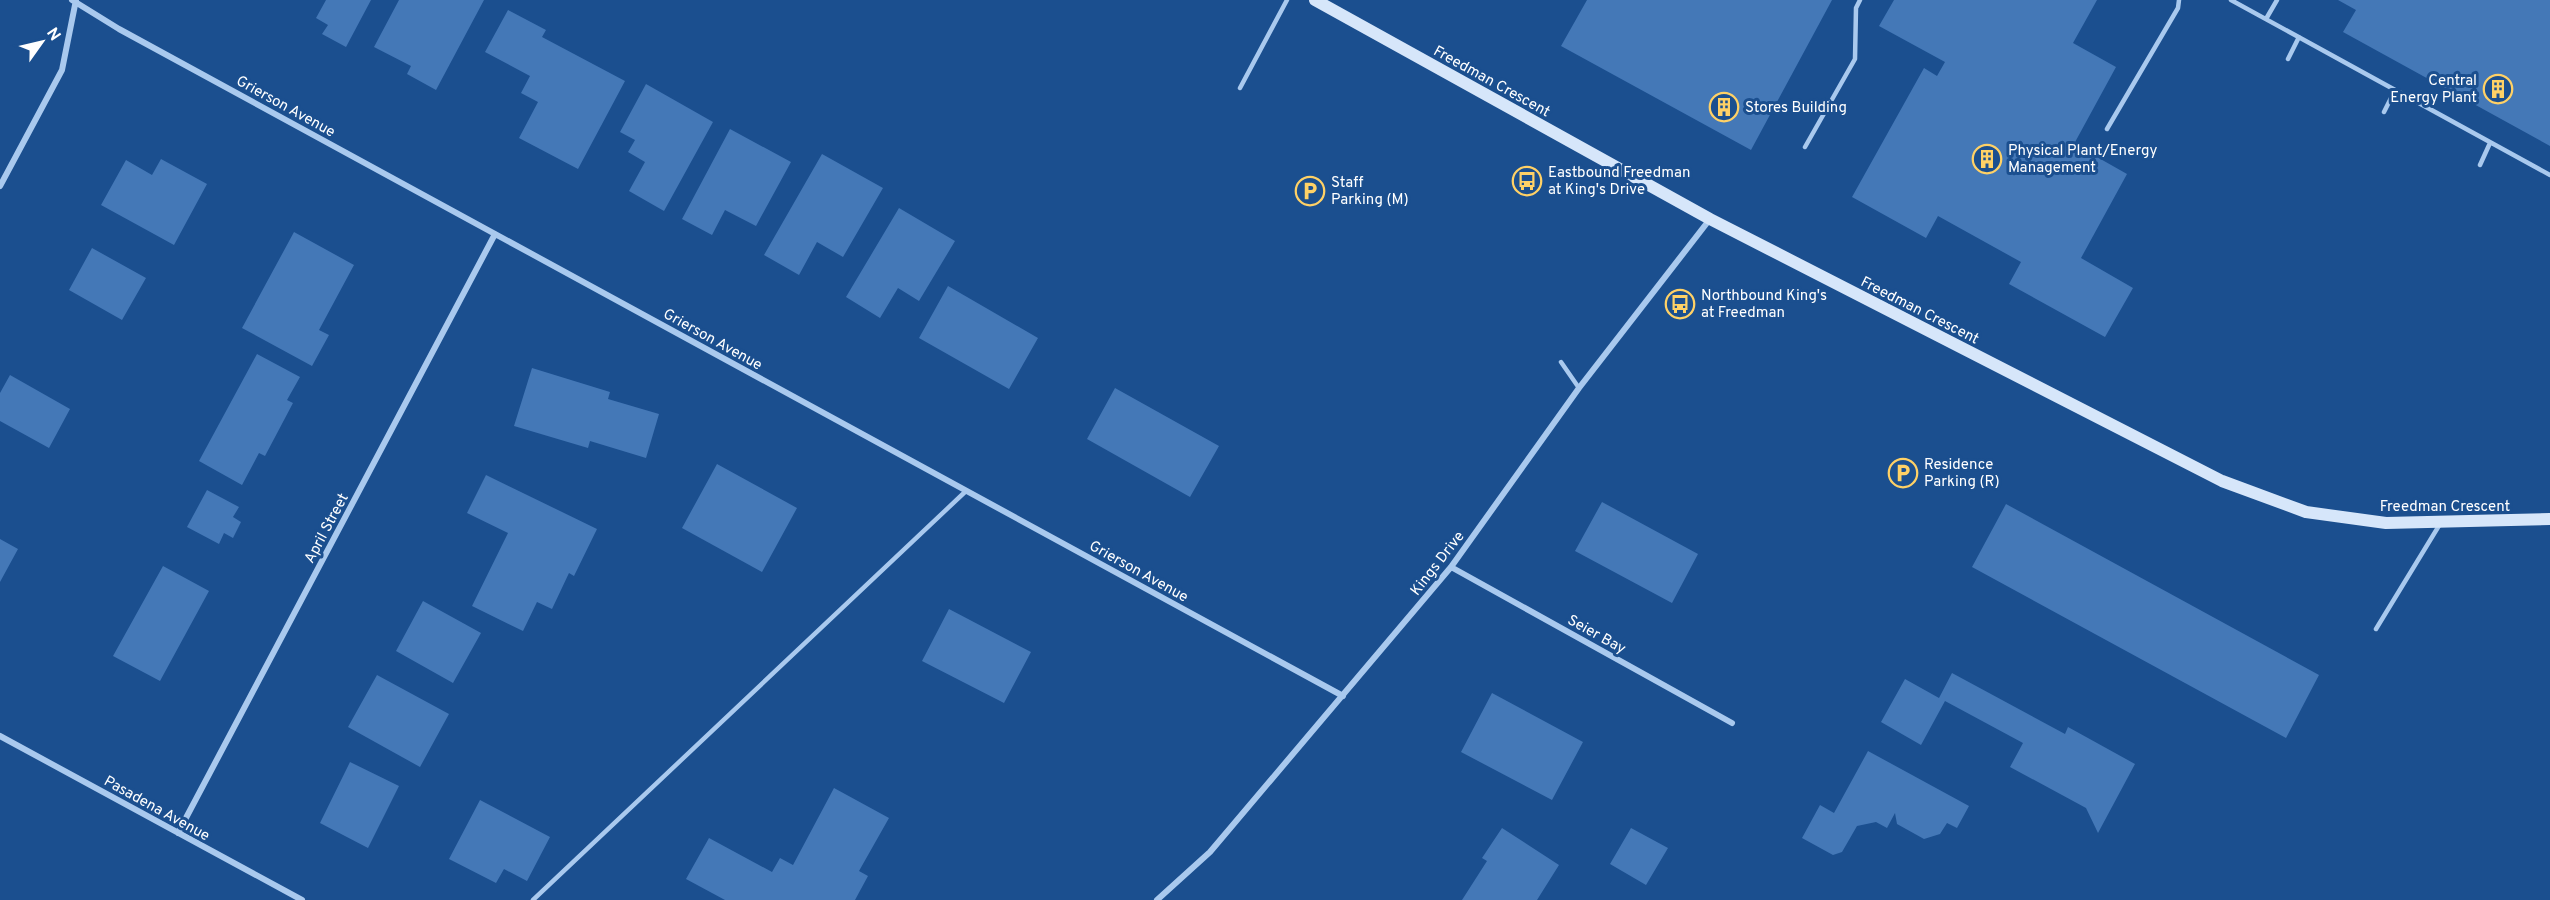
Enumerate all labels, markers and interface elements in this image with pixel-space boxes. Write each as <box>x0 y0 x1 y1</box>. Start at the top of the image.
north arrow <box>12 12 72 72</box>
text: N <box>41 24 64 45</box>
street label: Freedman Crescent <box>1430 42 1553 122</box>
street label: Grierson Avenue <box>232 72 338 142</box>
place label: Central Energy Plant <box>2390 72 2477 108</box>
building icon: Central Energy Plant <box>2482 73 2514 105</box>
building icon: Stores Building <box>1708 91 1740 123</box>
place label: Stores Building <box>1745 99 1847 118</box>
place label: Physical Plant/Energy Management <box>2008 142 2158 178</box>
building icon: Physical Plant/Energy Management <box>1971 143 2003 175</box>
place label: Eastbound Freedman at King's Drive <box>1548 164 1690 200</box>
bus stop icon: Eastbound Freedman at King's Drive <box>1511 165 1543 197</box>
place label: Staff Parking (M) <box>1331 174 1409 210</box>
parking icon: Staff Parking (M) <box>1294 175 1326 207</box>
street label: Freedman Crescent <box>1857 273 1982 349</box>
place label: Northbound King's at Freedman <box>1701 287 1827 323</box>
bus stop icon: Northbound King's at Freedman <box>1664 288 1696 320</box>
street label: Grierson Avenue <box>659 305 765 375</box>
place label: Residence Parking (R) <box>1924 456 2000 492</box>
parking icon: Residence Parking (R) <box>1887 457 1919 489</box>
street label: April Street <box>301 490 354 567</box>
street label: Freedman Crescent <box>2380 498 2510 517</box>
street label: Kings Drive <box>1407 528 1469 600</box>
street label: Grierson Avenue <box>1085 537 1191 607</box>
street label: Seier Bay <box>1564 612 1629 659</box>
street label: Pasadena Avenue <box>100 772 213 846</box>

